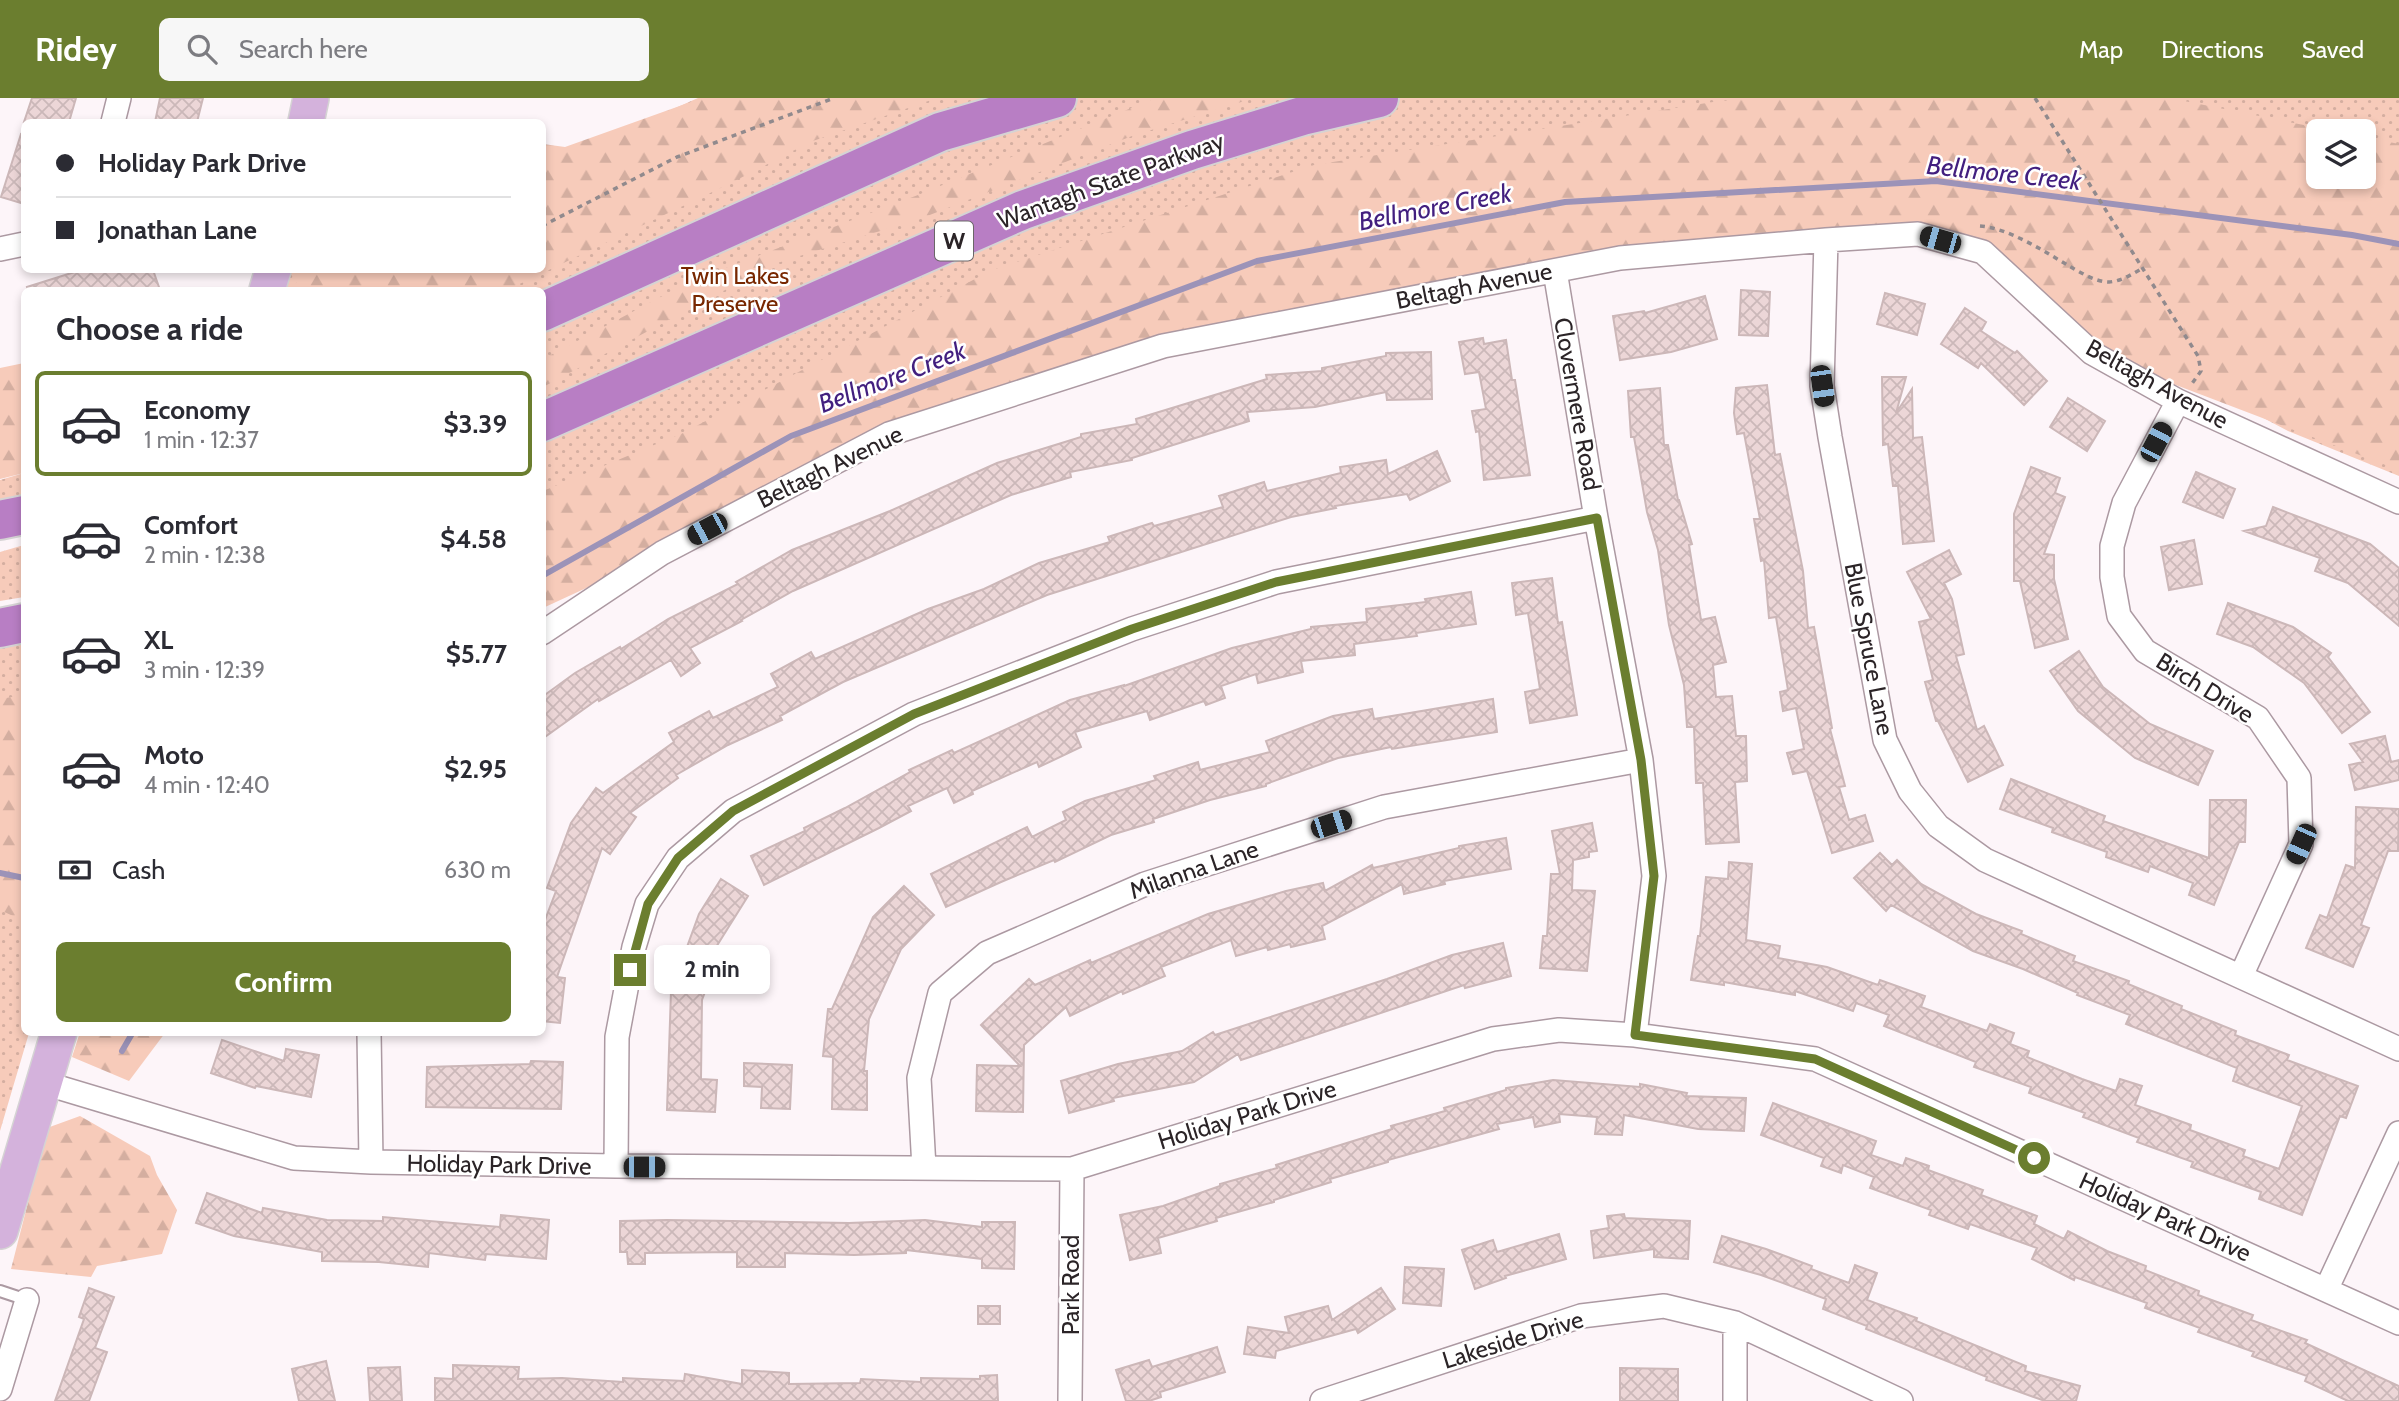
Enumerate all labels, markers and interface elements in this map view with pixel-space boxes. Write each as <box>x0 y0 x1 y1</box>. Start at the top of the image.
search box <box>159 18 649 81</box>
text: Ridey <box>35 29 117 69</box>
icon: search <box>183 30 221 68</box>
text: Search here <box>239 33 368 65</box>
text: Map <box>2079 35 2123 64</box>
text: Directions <box>2161 35 2264 64</box>
text: Saved <box>2302 35 2364 64</box>
map controls <box>2306 119 2376 189</box>
button: layers <box>2306 119 2376 189</box>
street label: Wantagh State Parkway <box>994 126 1228 235</box>
text: Holiday Park Drive <box>98 147 306 179</box>
water label: Bellmore Creek <box>1925 149 2084 197</box>
water label: Bellmore Creek <box>1356 176 1515 238</box>
text: Jonathan Lane <box>98 214 257 246</box>
road number: W <box>935 222 973 260</box>
car <box>1917 224 1964 256</box>
street label: Beltagh Avenue <box>1393 256 1554 315</box>
park label: Twin Lakes Preserve <box>681 261 789 318</box>
text: Choose a ride <box>56 309 243 348</box>
street label: Clovermere Road <box>1548 315 1607 493</box>
street label: Beltagh Avenue <box>2081 333 2233 435</box>
water label: Bellmore Creek <box>814 334 971 420</box>
car <box>1809 364 1836 408</box>
icon: car <box>60 392 123 455</box>
text: Economy <box>144 394 250 426</box>
text: $3.39 <box>444 408 507 440</box>
street label: Beltagh Avenue <box>752 419 907 514</box>
car <box>2137 419 2176 465</box>
text: 1 min · 12:37 <box>144 426 259 454</box>
icon: car <box>60 507 123 570</box>
text: Comfort <box>144 509 238 541</box>
car <box>684 510 731 548</box>
text: $4.58 <box>440 523 507 555</box>
text: 2 min · 12:38 <box>144 541 266 569</box>
street label: Blue Spruce Lane <box>1839 560 1900 738</box>
icon: car <box>60 622 123 685</box>
text: XL <box>144 624 173 656</box>
text: $5.77 <box>446 638 507 670</box>
street label: Birch Drive <box>2151 646 2259 729</box>
text: 3 min · 12:39 <box>144 656 265 684</box>
icon: car <box>60 737 123 800</box>
text: Moto <box>144 739 204 771</box>
text: $2.95 <box>444 753 507 785</box>
text: 4 min · 12:40 <box>144 771 270 799</box>
car <box>1308 808 1355 840</box>
car <box>2283 821 2320 867</box>
street label: Milanna Lane <box>1126 834 1262 905</box>
icon: cash <box>56 851 94 889</box>
text: Cash <box>112 854 165 886</box>
text: 630 m <box>444 856 511 884</box>
button: Confirm <box>56 942 511 1022</box>
callout: 2 min <box>654 946 770 994</box>
route end <box>614 954 646 986</box>
text: 2 min <box>684 955 740 983</box>
street label: Holiday Park Drive <box>1154 1074 1340 1155</box>
route start <box>2018 1142 2050 1174</box>
street label: Holiday Park Drive <box>406 1148 592 1181</box>
car <box>624 1157 666 1178</box>
street label: Holiday Park Drive <box>2075 1166 2256 1267</box>
street label: Park Road <box>1056 1235 1085 1335</box>
street label: Lakeside Drive <box>1439 1304 1587 1375</box>

